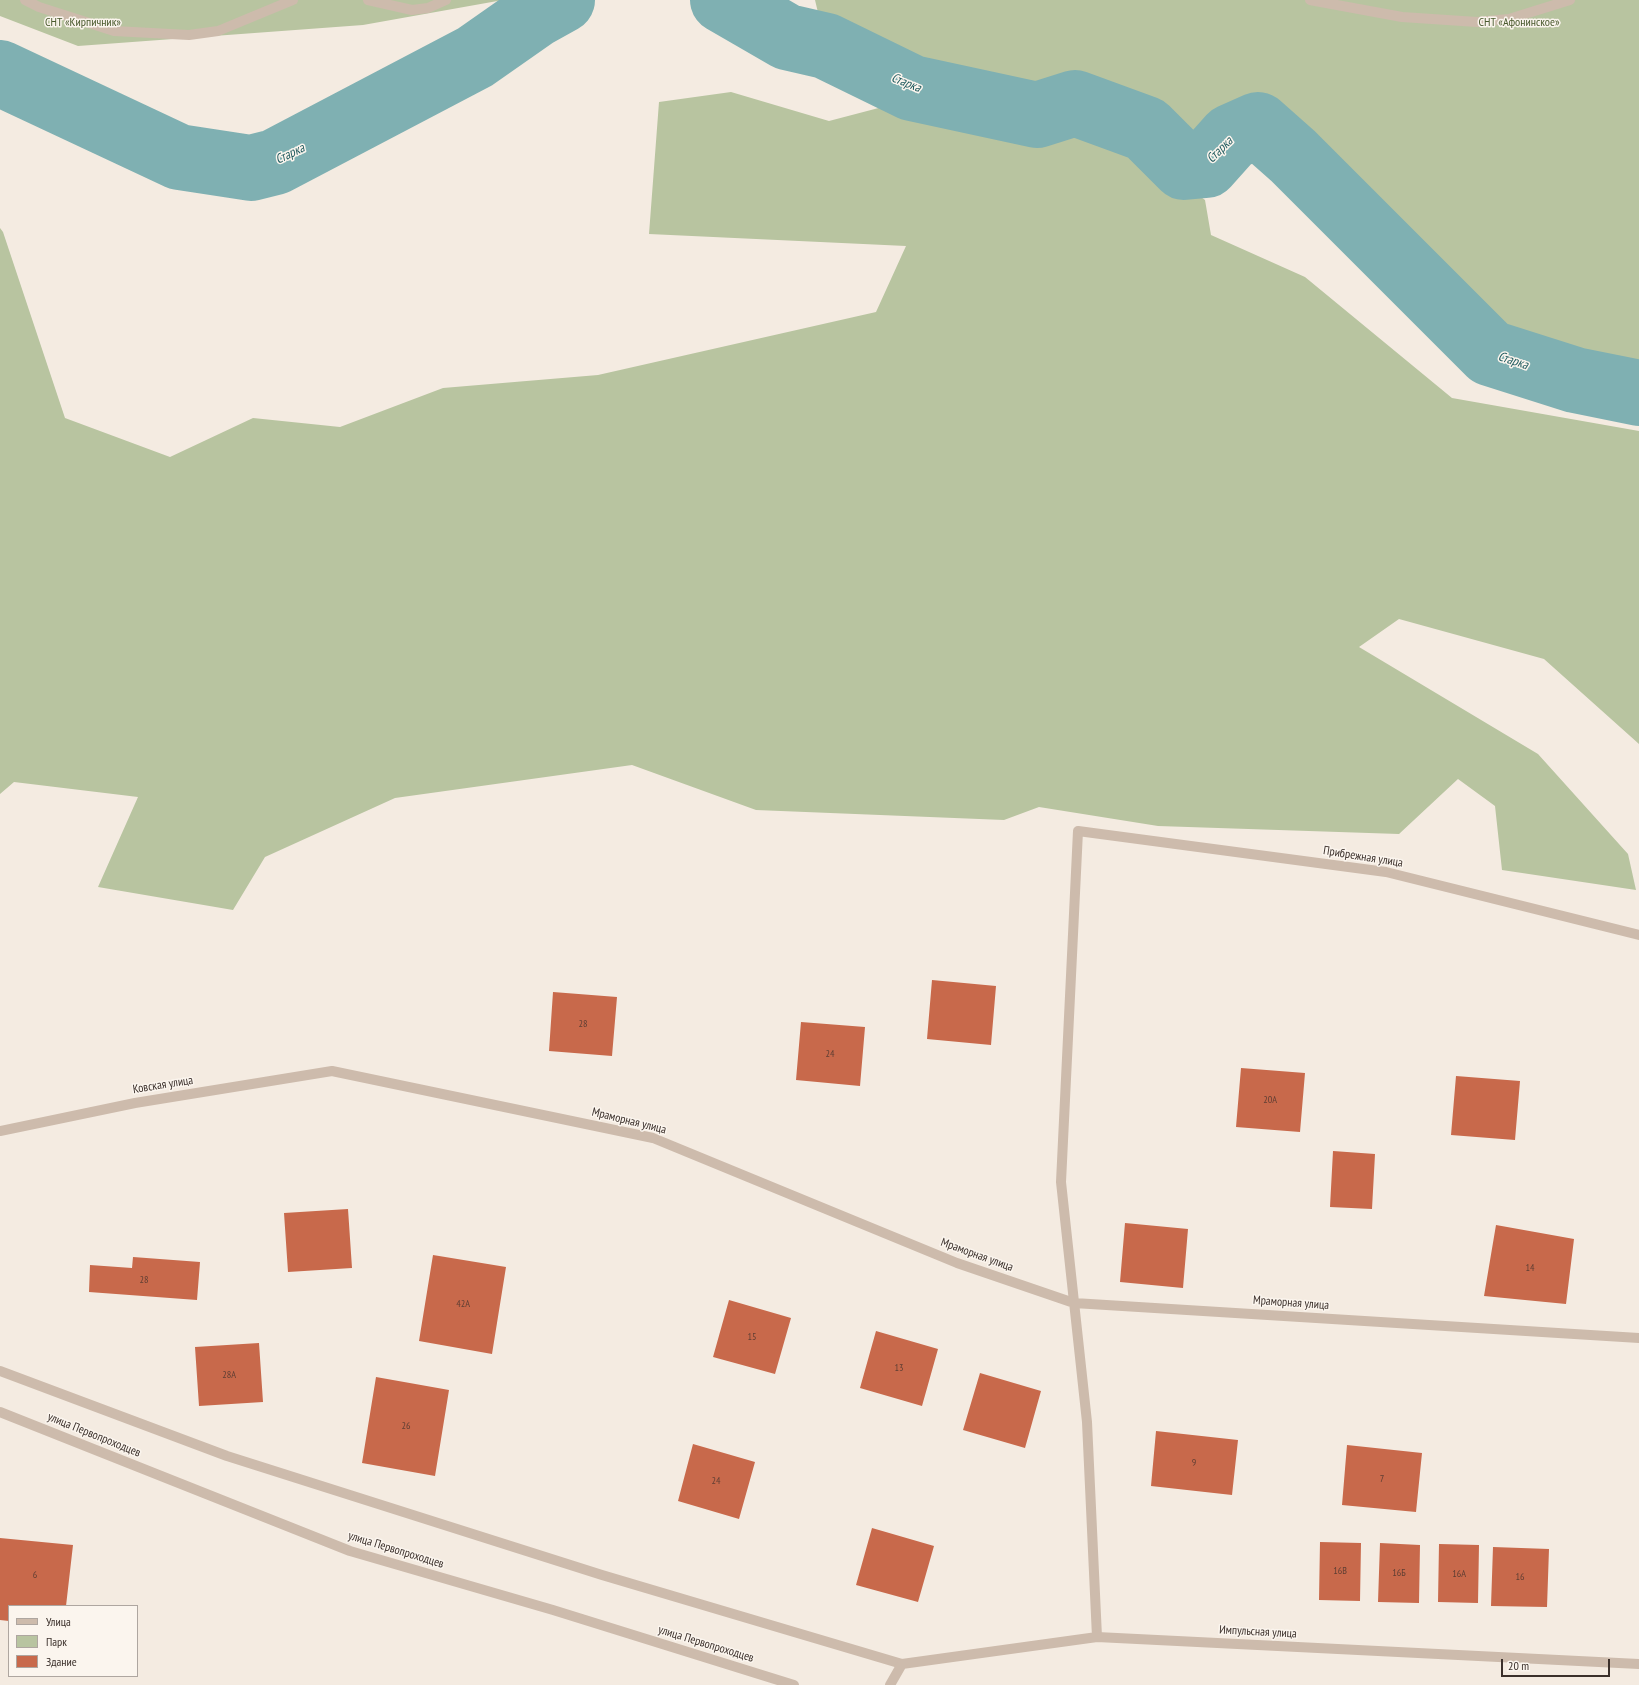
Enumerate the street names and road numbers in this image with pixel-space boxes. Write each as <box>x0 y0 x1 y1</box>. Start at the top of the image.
street label: Прибрежная улица <box>1322 844 1404 870</box>
street label: Ковская улица <box>132 1073 194 1097</box>
street label: Мраморная улица <box>590 1105 668 1137</box>
street label: Мраморная улица <box>939 1235 1015 1275</box>
street label: Мраморная улица <box>1253 1293 1329 1313</box>
street label: улица Первопроходцев <box>45 1410 143 1460</box>
street label: улица Первопроходцев <box>346 1529 446 1571</box>
street label: улица Первопроходцев <box>656 1623 756 1665</box>
street label: Импульсная улица <box>1219 1623 1297 1641</box>

